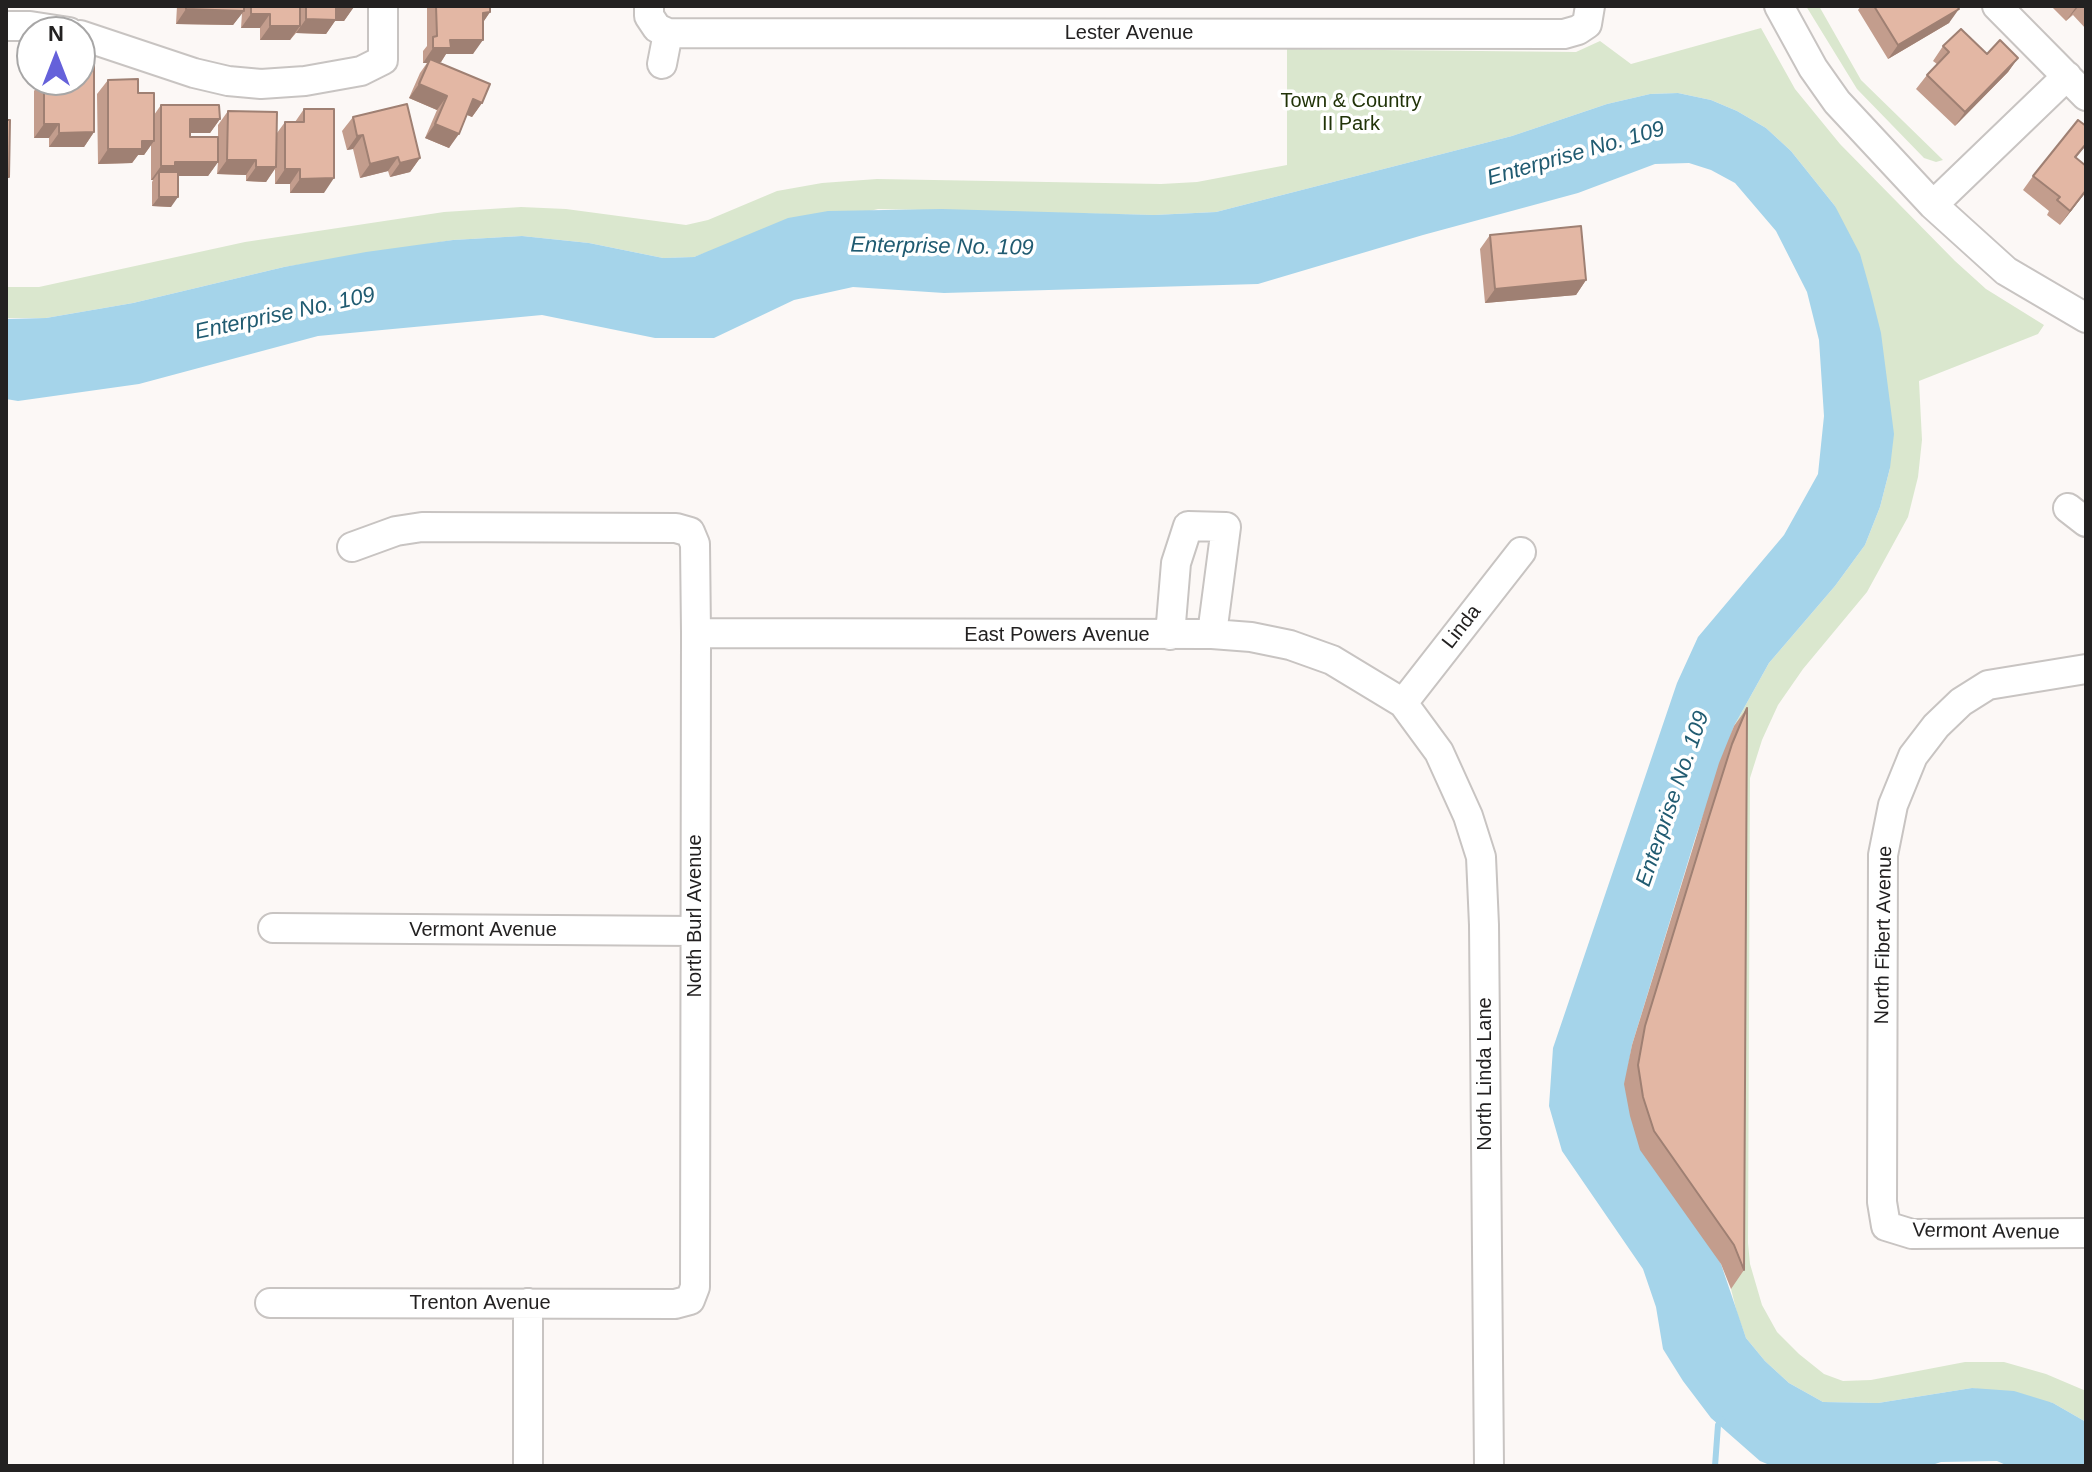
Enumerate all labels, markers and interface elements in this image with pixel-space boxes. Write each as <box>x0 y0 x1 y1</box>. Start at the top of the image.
north arrow <box>16 16 96 96</box>
text: N <box>48 21 64 46</box>
street label: Lester Avenue <box>1065 21 1193 45</box>
park label: Town & Country II Park <box>1280 89 1422 136</box>
water label: Enterprise No. 109 <box>1484 116 1668 192</box>
water label: Enterprise No. 109 <box>850 232 1034 262</box>
water label: Enterprise No. 109 <box>193 282 377 346</box>
street label: Linda <box>1437 600 1487 654</box>
street label: East Powers Avenue <box>964 623 1150 647</box>
water label: Enterprise No. 109 <box>1631 708 1715 890</box>
street label: North Burl Avenue <box>683 834 707 998</box>
street label: North Fibert Avenue <box>1870 845 1898 1025</box>
street label: Vermont Avenue <box>409 918 557 942</box>
street label: North Linda Lane <box>1473 997 1497 1151</box>
street label: Vermont Avenue <box>1912 1219 2060 1245</box>
street label: Trenton Avenue <box>409 1291 551 1315</box>

